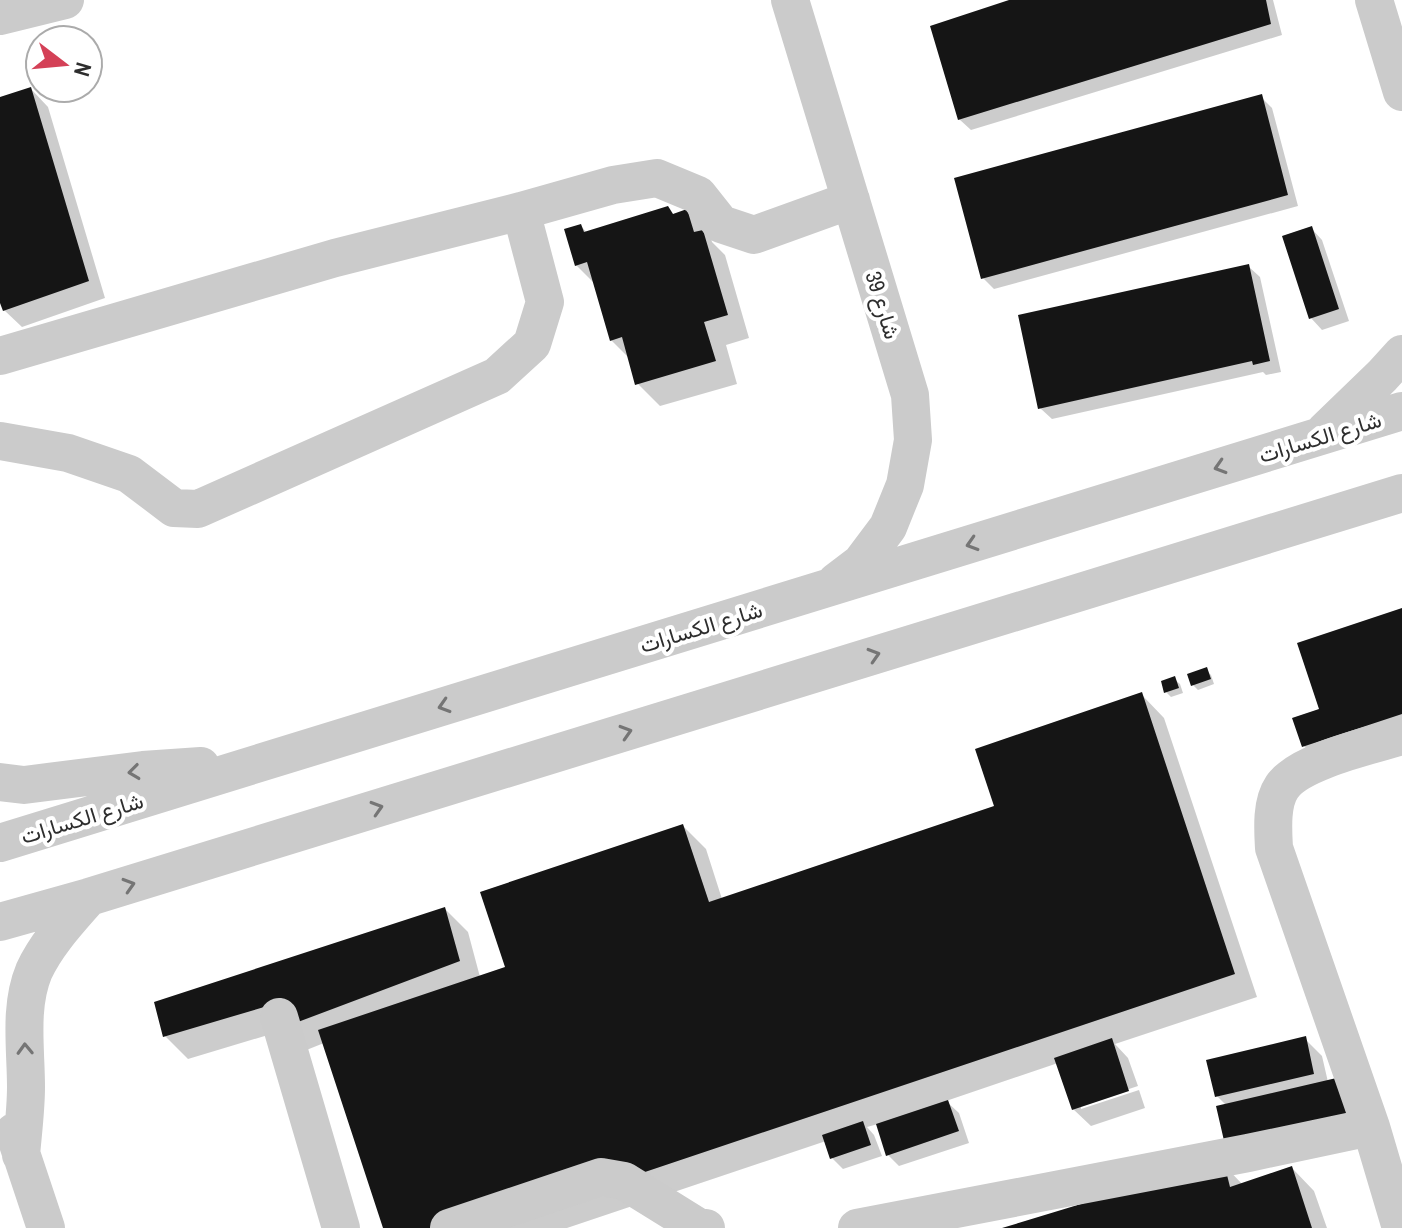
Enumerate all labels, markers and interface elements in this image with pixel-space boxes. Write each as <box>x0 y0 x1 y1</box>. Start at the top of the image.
north arrow <box>24 24 104 104</box>
text: N <box>67 59 99 80</box>
street label: شارع 39 <box>859 267 907 343</box>
street label: شارع الكسارات <box>1255 404 1385 470</box>
one-way arrow <box>1214 458 1228 474</box>
one-way arrow <box>966 535 979 551</box>
street label: شارع الكسارات <box>636 594 766 660</box>
one-way arrow <box>867 648 881 664</box>
one-way arrow <box>438 697 451 713</box>
one-way arrow <box>618 725 632 741</box>
one-way arrow <box>127 763 140 780</box>
street label: شارع الكسارات <box>17 785 147 851</box>
one-way arrow <box>370 801 384 817</box>
one-way arrow <box>121 878 135 894</box>
one-way arrow <box>17 1042 34 1055</box>

